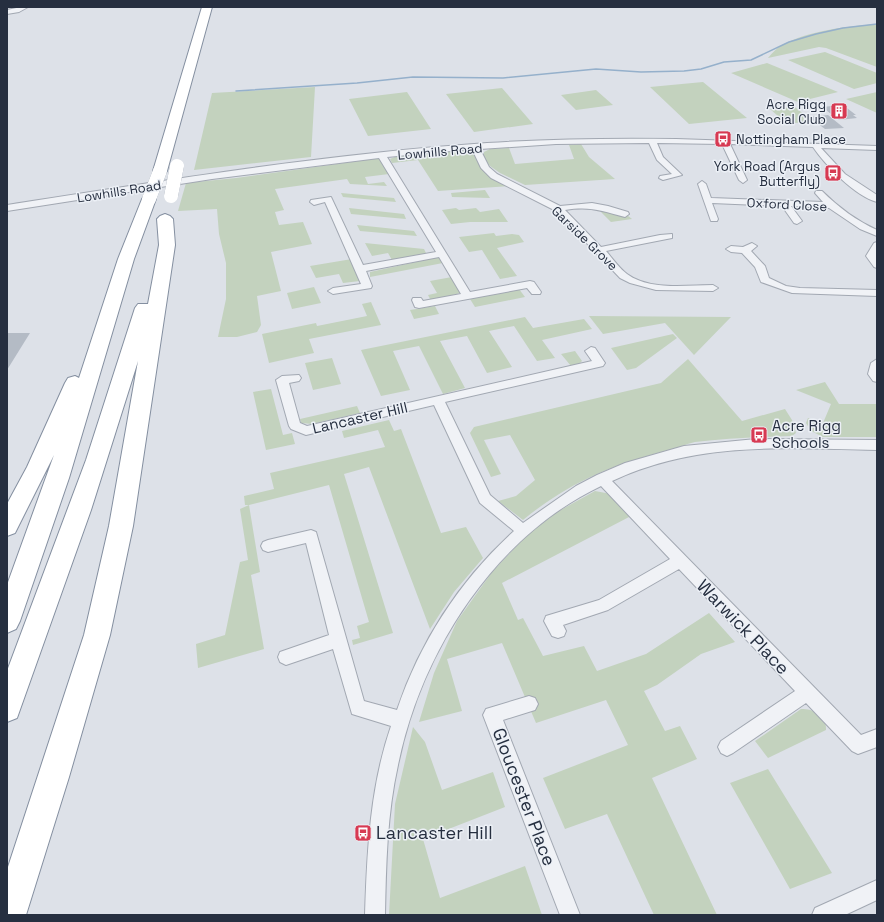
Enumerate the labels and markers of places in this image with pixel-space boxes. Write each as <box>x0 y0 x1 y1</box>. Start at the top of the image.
place label: Acre Rigg Social Club <box>757 96 826 128</box>
building icon: Acre Rigg Social Club <box>829 101 849 121</box>
bus stop icon: Nottingham Place <box>713 129 733 149</box>
place label: Nottingham Place <box>736 131 846 148</box>
place label: York Road (Argus Butterfly) <box>714 158 820 190</box>
bus stop icon: York Road (Argus Butterfly) <box>823 163 843 183</box>
place label: Acre Rigg Schools <box>772 416 841 452</box>
bus stop icon: Acre Rigg Schools <box>749 425 769 445</box>
place label: Lancaster Hill <box>376 821 493 844</box>
bus stop icon: Lancaster Hill <box>353 823 373 843</box>

